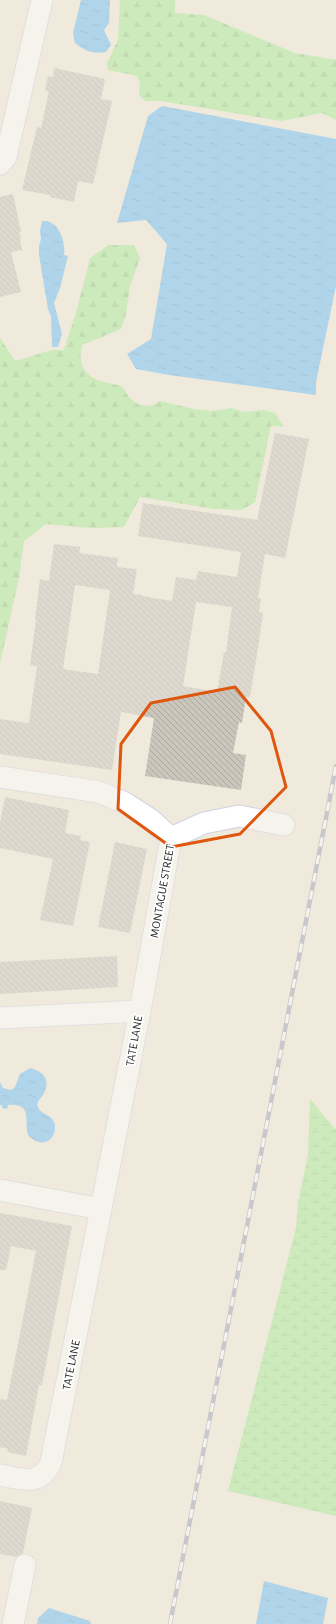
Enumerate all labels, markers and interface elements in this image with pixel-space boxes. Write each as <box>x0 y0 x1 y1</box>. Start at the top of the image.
street label: MONTAGUE STREET <box>148 843 176 939</box>
street label: TATE LANE <box>124 1015 144 1067</box>
street label: TATE LANE <box>60 1339 82 1391</box>

